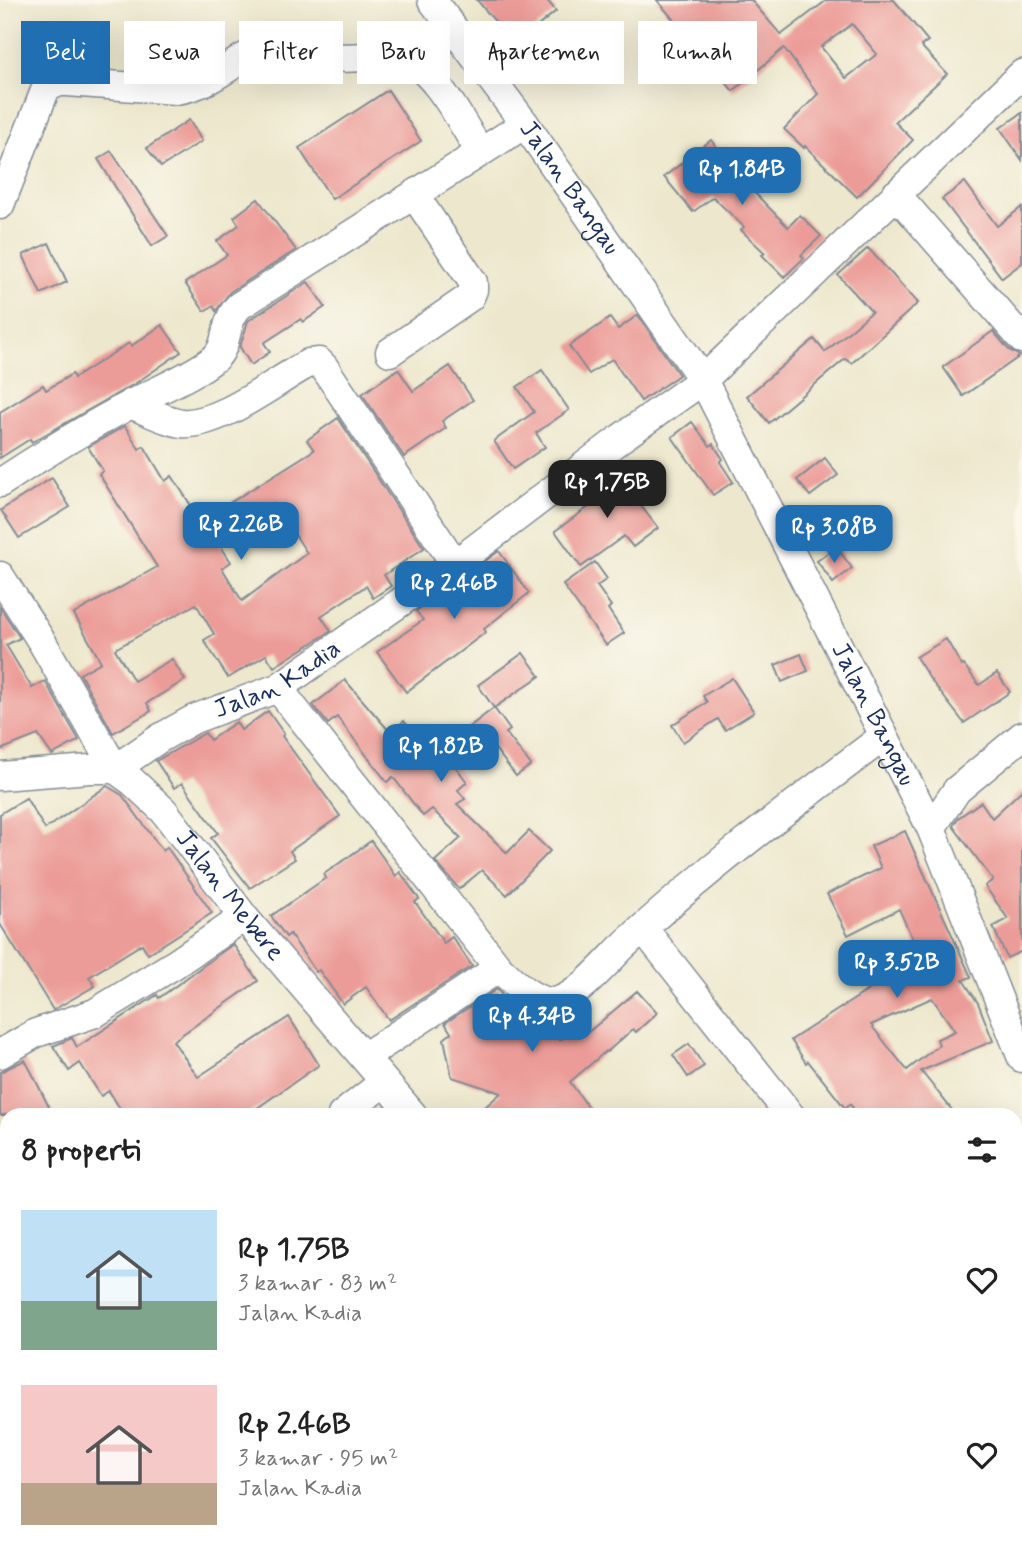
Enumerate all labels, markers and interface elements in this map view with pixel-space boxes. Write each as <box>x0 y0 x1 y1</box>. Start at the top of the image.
chip: Beli <box>21 21 110 84</box>
chip: Sewa <box>124 21 225 84</box>
chip: Filter <box>239 21 343 84</box>
chip: Baru <box>357 21 450 84</box>
chip: Apartemen <box>464 21 624 84</box>
chip: Rumah <box>638 21 757 84</box>
street label: Jalan Bangau <box>511 114 628 262</box>
pin: Rp 1.84B <box>670 148 814 207</box>
text: Rp 1.84B <box>699 155 785 185</box>
pin: Rp 1.75B <box>535 461 679 520</box>
text: Rp 1.75B <box>564 468 650 498</box>
pin: Rp 2.26B <box>169 503 313 562</box>
pin: Rp 3.08B <box>762 505 906 565</box>
text: Rp 2.26B <box>199 510 283 540</box>
text: Rp 3.08B <box>792 513 876 543</box>
pin: Rp 2.46B <box>382 562 526 621</box>
text: Rp 2.46B <box>411 569 497 599</box>
street label: Jalan Kadia <box>209 632 348 727</box>
street label: Jalan Bangau <box>823 637 924 792</box>
pin: Rp 1.82B <box>369 724 513 784</box>
text: Rp 1.82B <box>399 732 483 762</box>
street label: Jalan Mebere <box>167 823 292 969</box>
pin: Rp 3.52B <box>825 940 969 1000</box>
text: Rp 3.52B <box>854 948 940 978</box>
pin: Rp 4.34B <box>460 995 604 1054</box>
text: Rp 4.34B <box>489 1002 575 1032</box>
text: 8 properti <box>21 1131 141 1170</box>
icon: filters <box>963 1131 1001 1169</box>
text: Rp 1.75B <box>238 1230 350 1269</box>
icon: home <box>77 1238 161 1322</box>
icon: heart <box>963 1261 1001 1299</box>
text: 3 kamar · 83 m² <box>238 1269 397 1299</box>
text: Jalan Kadia <box>238 1299 362 1329</box>
text: Rp 2.46B <box>238 1405 351 1444</box>
icon: home <box>77 1413 161 1497</box>
icon: heart <box>963 1436 1001 1474</box>
text: 3 kamar · 95 m² <box>238 1444 398 1474</box>
text: Jalan Kadia <box>238 1474 362 1504</box>

